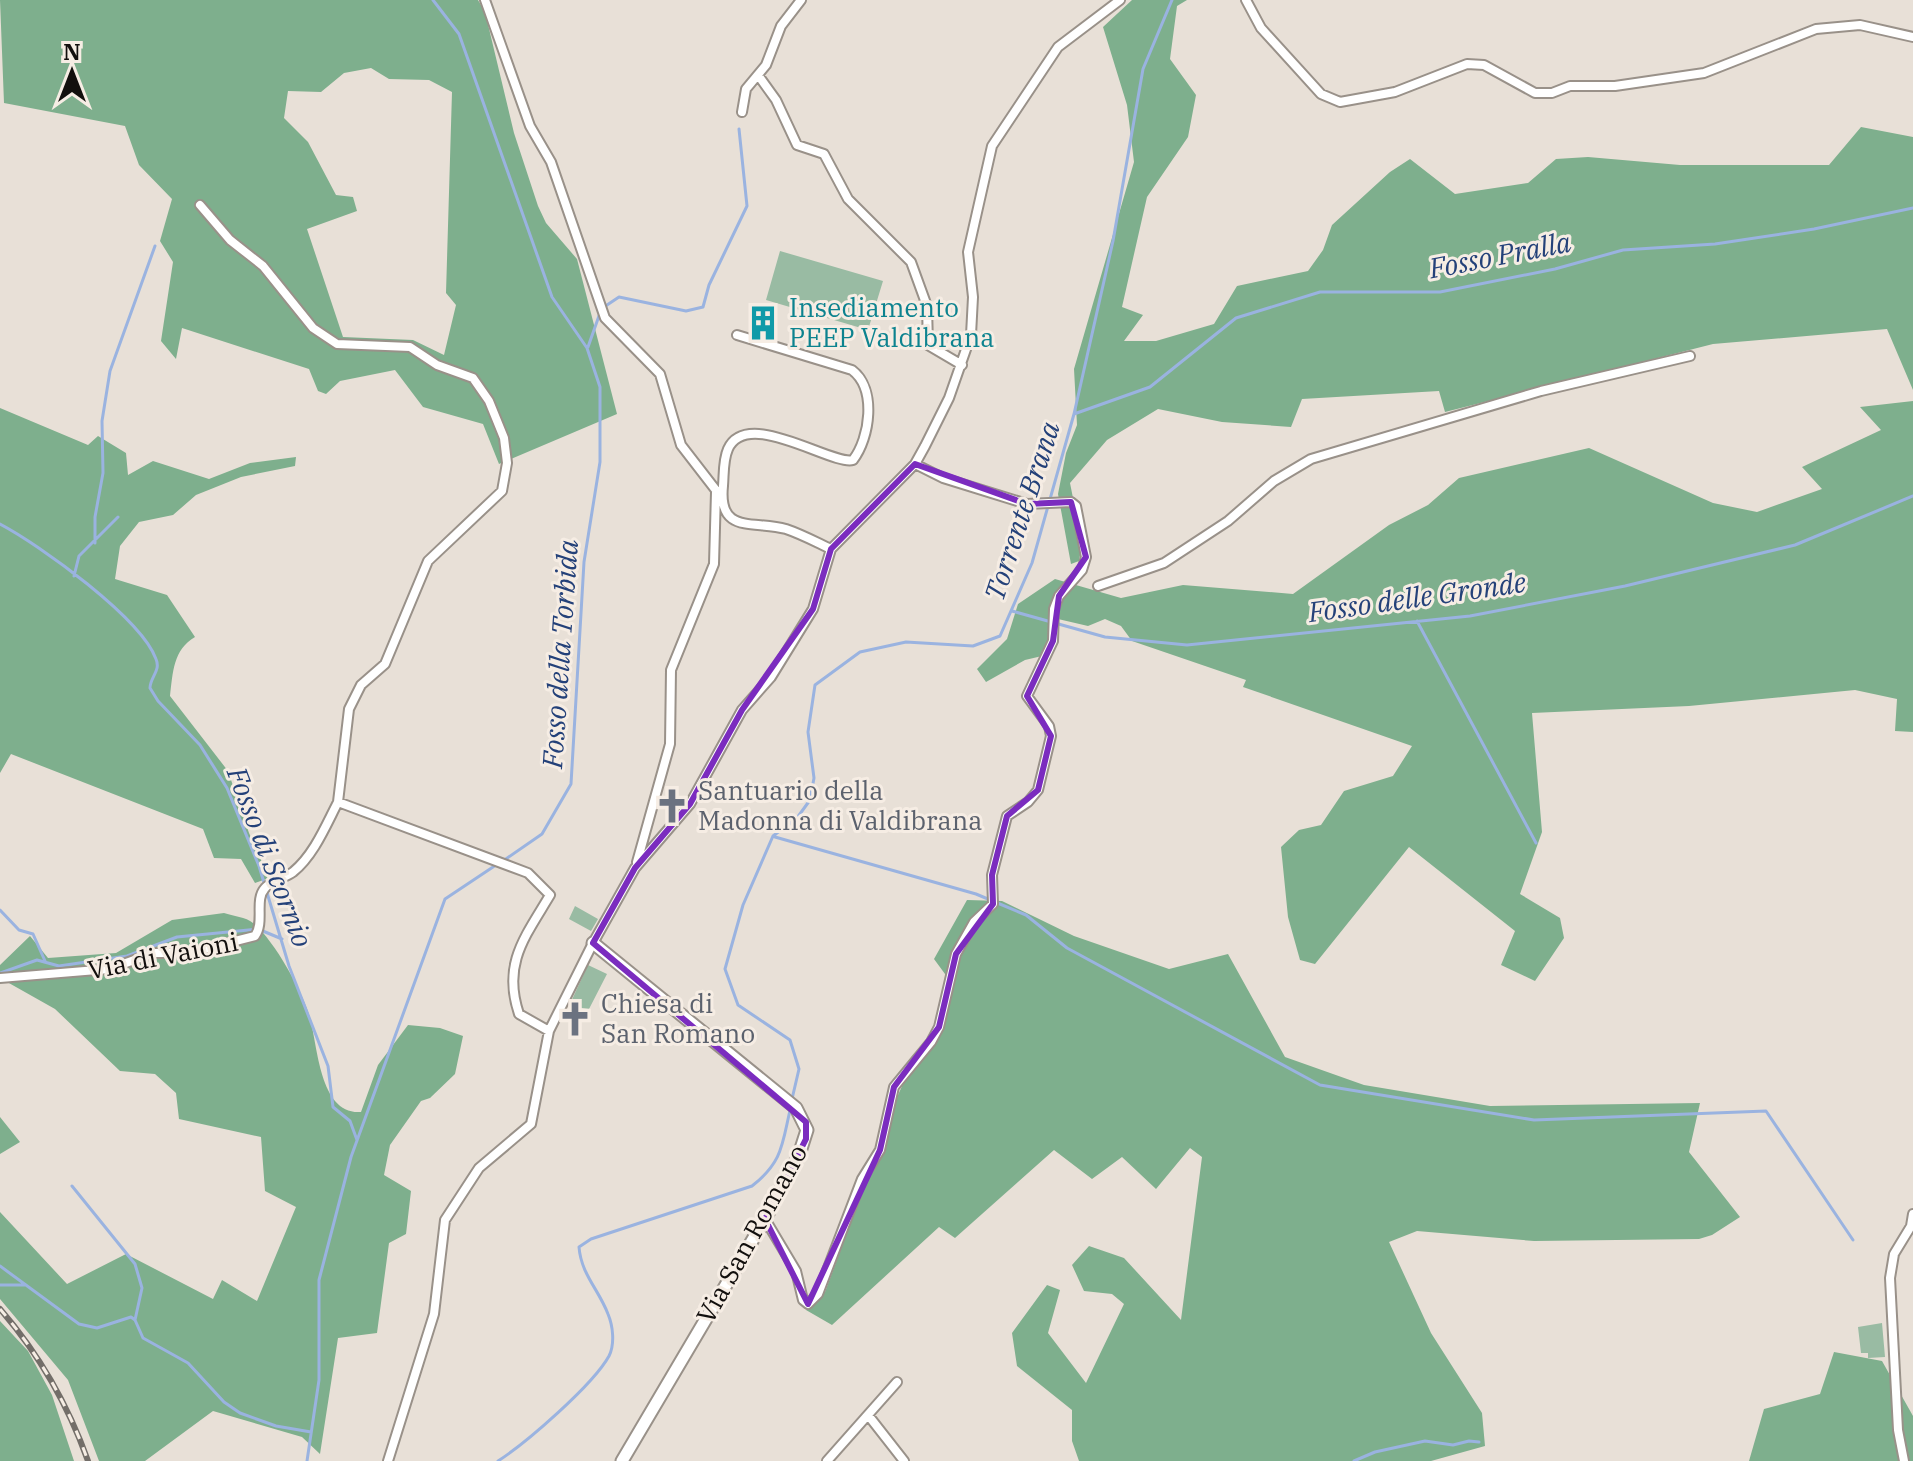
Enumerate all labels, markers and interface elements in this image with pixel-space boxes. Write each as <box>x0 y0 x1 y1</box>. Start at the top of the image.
north arrow <box>32 32 112 112</box>
text: N <box>63 37 81 66</box>
water label: Fosso Pralla <box>1425 223 1574 287</box>
place label: Insediamento PEEP Valdibrana <box>789 290 995 354</box>
building icon: Insediamento PEEP Valdibrana <box>744 304 782 342</box>
water label: Torrente Brana <box>975 417 1068 605</box>
water label: Fosso della Torbida <box>533 538 586 771</box>
water label: Fosso delle Gronde <box>1305 563 1529 630</box>
water label: Fosso di Scornio <box>219 760 322 952</box>
place label: Santuario della Madonna di Valdibrana <box>698 773 982 837</box>
church icon: Santuario della Madonna di Valdibrana <box>653 787 691 825</box>
street label: Via di Vaioni <box>85 924 241 986</box>
place label: Chiesa di San Romano <box>601 986 755 1050</box>
church icon: Chiesa di San Romano <box>556 1000 594 1038</box>
street label: Via San Romano <box>688 1138 814 1329</box>

